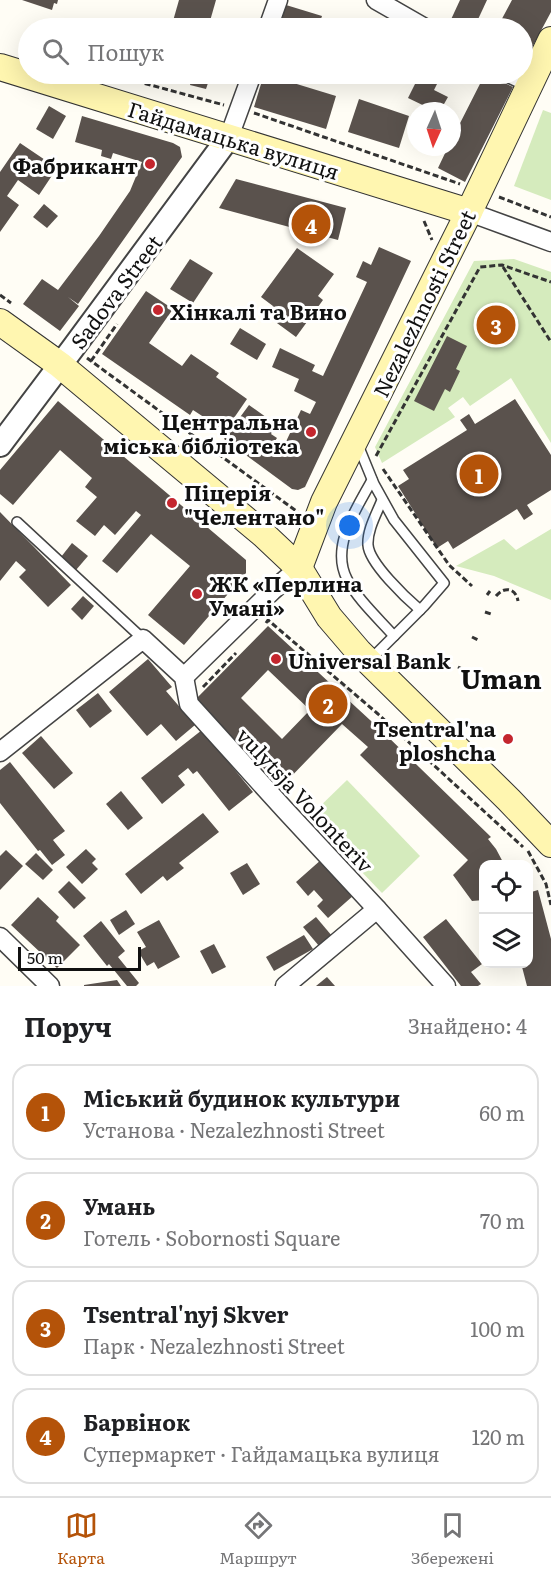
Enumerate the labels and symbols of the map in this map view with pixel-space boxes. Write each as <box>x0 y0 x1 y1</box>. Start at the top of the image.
street label: Гайдамацька вулиця <box>125 92 343 186</box>
north arrow <box>407 102 461 156</box>
place label: Фабрикант <box>12 149 138 180</box>
marker: Фабрикант <box>143 157 157 171</box>
pin: 4 <box>292 202 330 246</box>
street label: Nezalezhnosti Street <box>364 204 482 402</box>
street label: Sadova Street <box>62 227 169 355</box>
place label: Хінкалі та Вино <box>170 295 347 326</box>
pin: 3 <box>476 302 516 348</box>
marker: Хінкалі та Вино <box>151 303 165 317</box>
place label: Центральна міська бібліотека <box>103 405 300 460</box>
marker: Центральна міська бібліотека <box>304 425 318 439</box>
pin: 1 <box>460 452 498 496</box>
place label: Піцерія "Челентано" <box>184 476 324 531</box>
marker: Піцерія "Челентано" <box>165 496 179 510</box>
your location <box>335 511 364 540</box>
place label: ЖК «Перлина Умані» <box>209 567 364 622</box>
marker: ЖК «Перлина Умані» <box>190 587 204 601</box>
place label: Universal Bank <box>288 644 452 675</box>
marker: Universal Bank <box>269 652 283 666</box>
district label: Uman <box>460 657 542 697</box>
pin: 2 <box>308 682 348 726</box>
place label: Tsentral'na ploshcha <box>373 712 497 767</box>
street label: vulytsja Volonteriv <box>230 719 382 879</box>
marker: Tsentral'na ploshcha <box>501 732 515 746</box>
scale bar <box>18 944 141 971</box>

